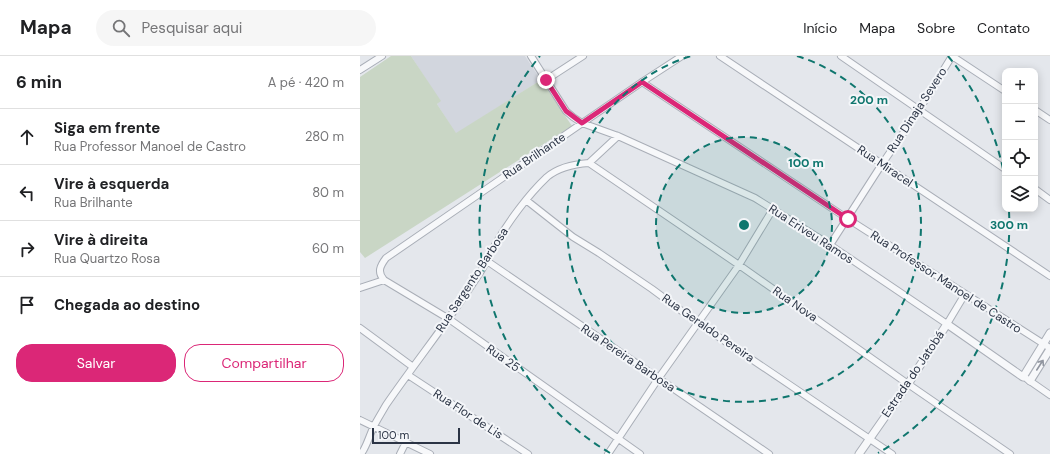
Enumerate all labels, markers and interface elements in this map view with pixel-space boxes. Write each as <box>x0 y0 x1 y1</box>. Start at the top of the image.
search box <box>96 10 376 46</box>
text: Mapa <box>20 15 72 40</box>
icon: search <box>110 17 132 39</box>
text: Pesquisar aqui <box>142 18 242 38</box>
text: Início <box>803 19 837 37</box>
text: Mapa <box>859 19 895 37</box>
text: Sobre <box>917 19 955 37</box>
text: Contato <box>977 19 1030 37</box>
street label: Rua Dinaja Severo <box>883 64 951 156</box>
map controls <box>1002 68 1038 212</box>
button: + <box>1002 68 1038 104</box>
text: 6 min <box>16 71 62 93</box>
route end <box>537 71 555 89</box>
text: A pé · 420 m <box>268 74 344 91</box>
text: 200 m <box>850 92 888 108</box>
button: − <box>1002 104 1038 140</box>
text: Siga em frente <box>54 118 160 138</box>
icon: ahead <box>16 126 38 148</box>
text: 280 m <box>305 128 344 145</box>
street label: Rua Brilhante <box>499 129 569 183</box>
text: Rua Professor Manoel de Castro <box>54 138 246 155</box>
button: locate <box>1002 140 1038 176</box>
street label: Rua Miracel <box>854 141 916 191</box>
text: 100 m <box>788 155 824 171</box>
text: Vire à esquerda <box>54 174 169 194</box>
button: layers <box>1002 176 1038 212</box>
icon: left <box>16 182 38 204</box>
text: 80 m <box>312 184 344 201</box>
text: Rua Brilhante <box>54 194 133 211</box>
street label: Rua Eriveu Ramos <box>766 201 856 267</box>
route start <box>839 210 857 228</box>
text: 300 m <box>990 217 1028 233</box>
centre of rings <box>737 218 751 232</box>
street label: Rua Sargento Barbosa <box>432 225 512 335</box>
street label: Rua Professor Manoel de Castro <box>867 227 1025 337</box>
text: Vire à direita <box>54 230 148 250</box>
icon: right <box>16 238 38 260</box>
text: 60 m <box>312 240 344 257</box>
text: Rua Quartzo Rosa <box>54 250 160 267</box>
street label: Rua Nova <box>769 283 821 325</box>
street label: Rua Geraldo Pereira <box>659 290 757 366</box>
icon: arrive <box>16 294 38 316</box>
text: Chegada ao destino <box>54 295 200 315</box>
street label: Rua Pereira Barbosa <box>578 320 678 396</box>
street label: Estrada do Jatobá <box>878 328 948 420</box>
street label: Rua 25 <box>483 341 523 375</box>
button: Salvar <box>16 344 176 382</box>
button: Compartilhar <box>184 344 344 382</box>
one-way arrow <box>1036 359 1044 371</box>
street label: Rua Flor de Lis <box>430 385 506 443</box>
scale bar <box>372 426 460 445</box>
text: 100 m <box>378 428 409 442</box>

